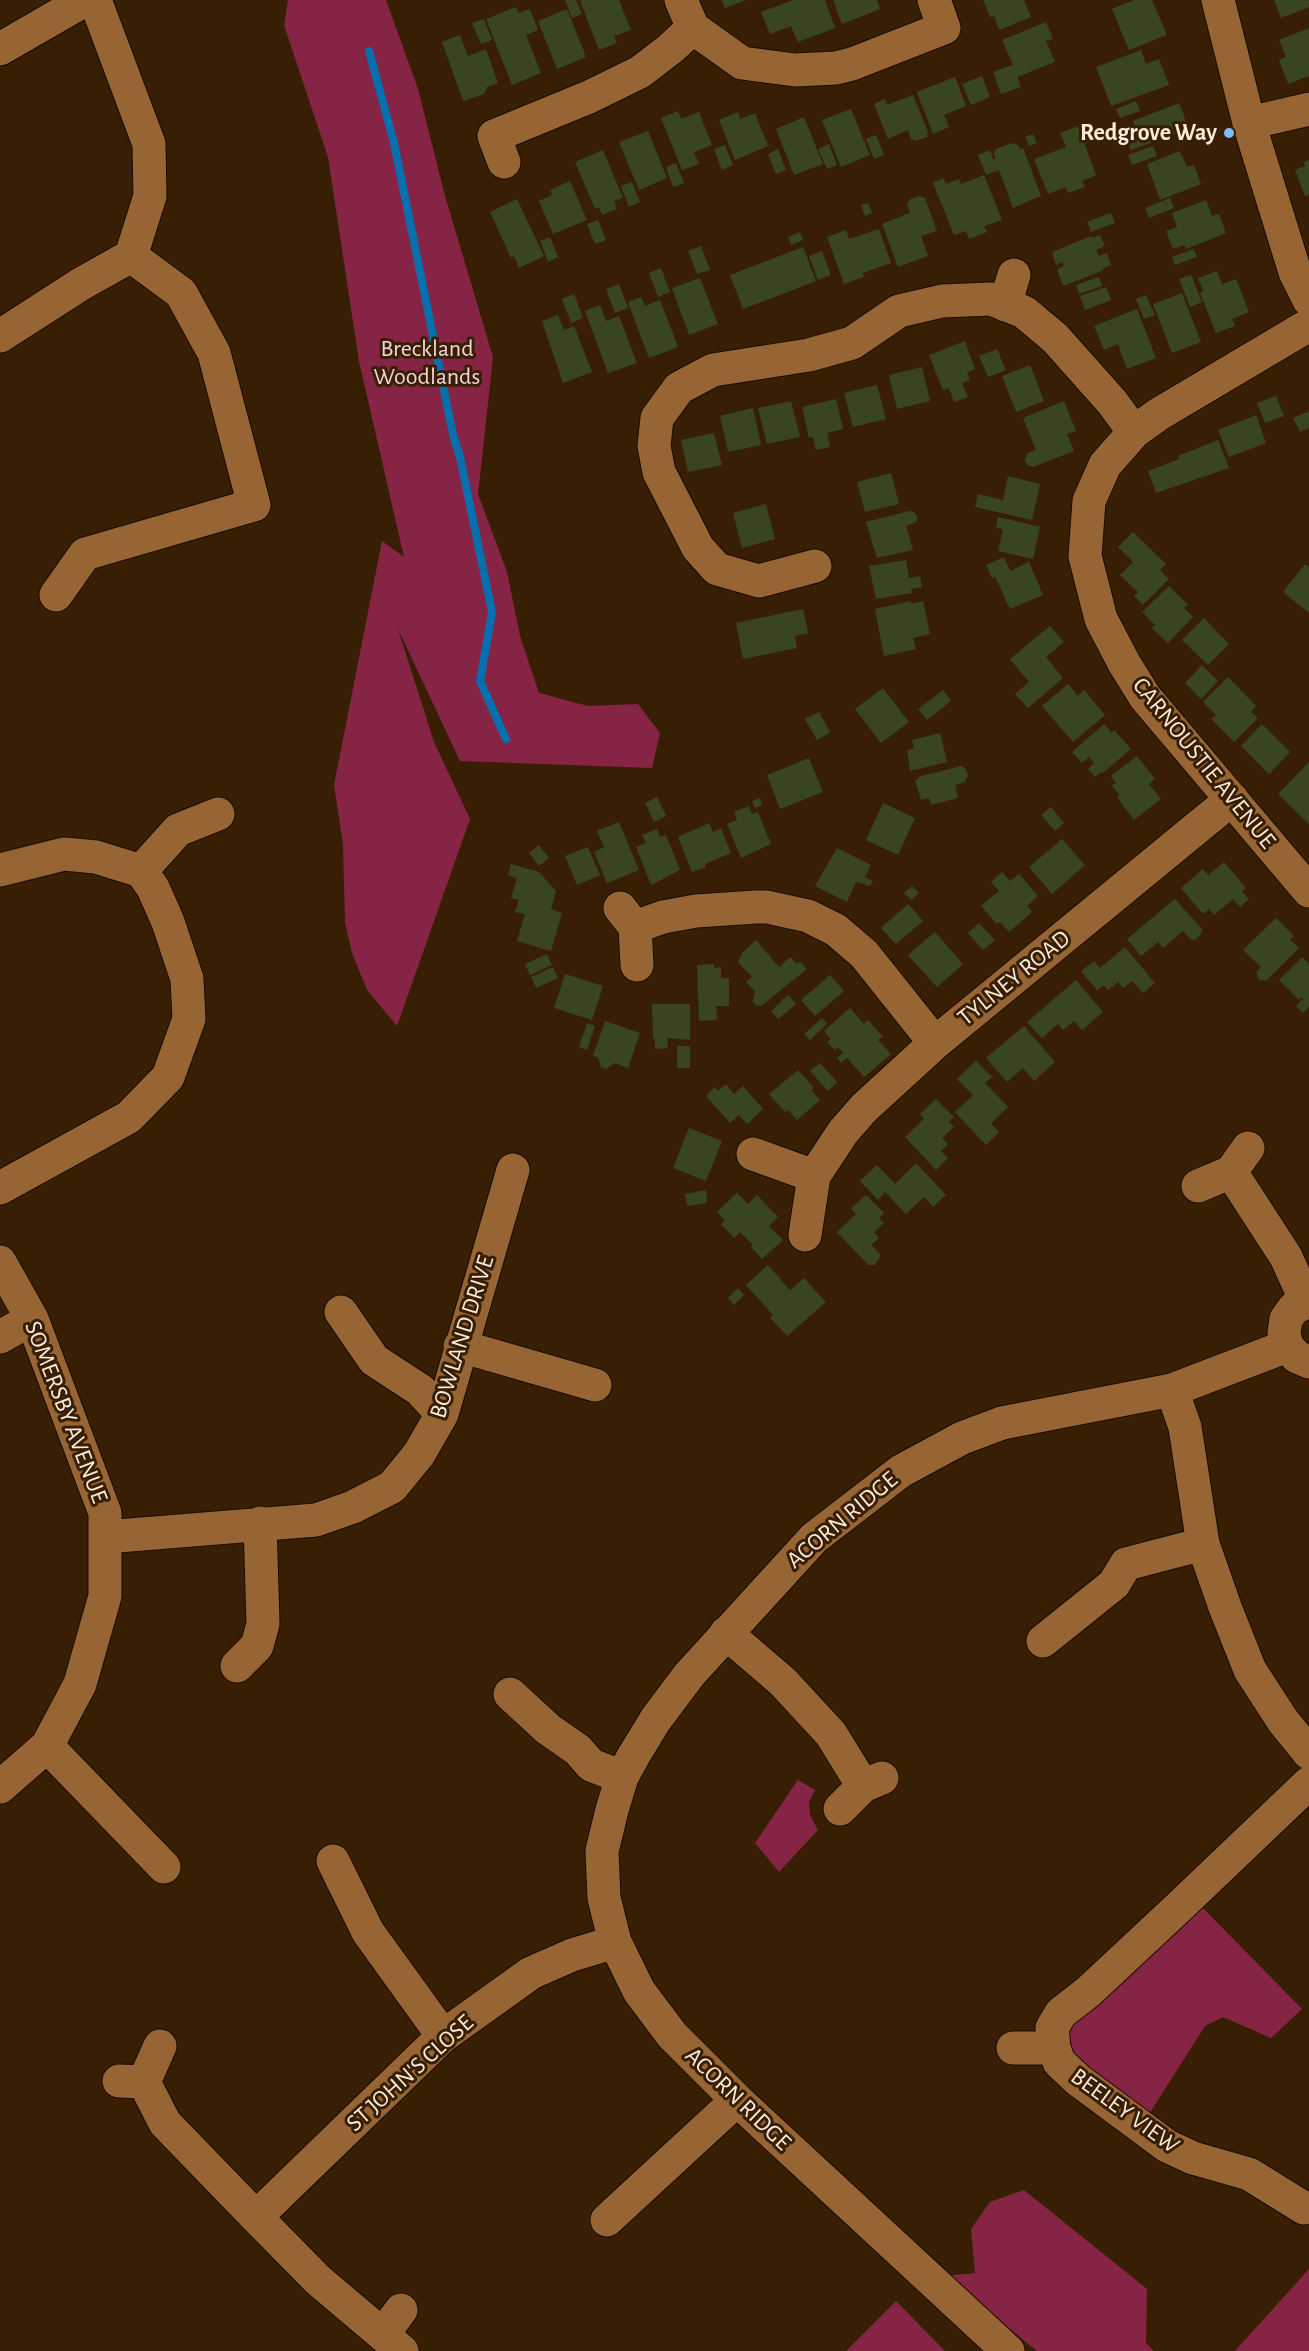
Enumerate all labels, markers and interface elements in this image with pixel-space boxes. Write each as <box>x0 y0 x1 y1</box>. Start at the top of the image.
place label: Redgrove Way <box>1080 119 1217 147</box>
marker: Redgrove Way <box>1222 126 1236 140</box>
park label: Breckland Woodlands <box>374 335 480 391</box>
street label: CARNOUSTIE AVENUE <box>1126 672 1282 854</box>
street label: TYLNEY ROAD <box>952 924 1076 1032</box>
street label: BOWLAND DRIVE <box>424 1252 500 1422</box>
street label: SOMERSBY AVENUE <box>18 1317 114 1507</box>
street label: ACORN RIDGE <box>781 1465 903 1575</box>
street label: ST JOHN'S CLOSE <box>341 2009 479 2137</box>
street label: ACORN RIDGE <box>679 2041 797 2157</box>
street label: BEELEY VIEW <box>1065 2062 1185 2160</box>

